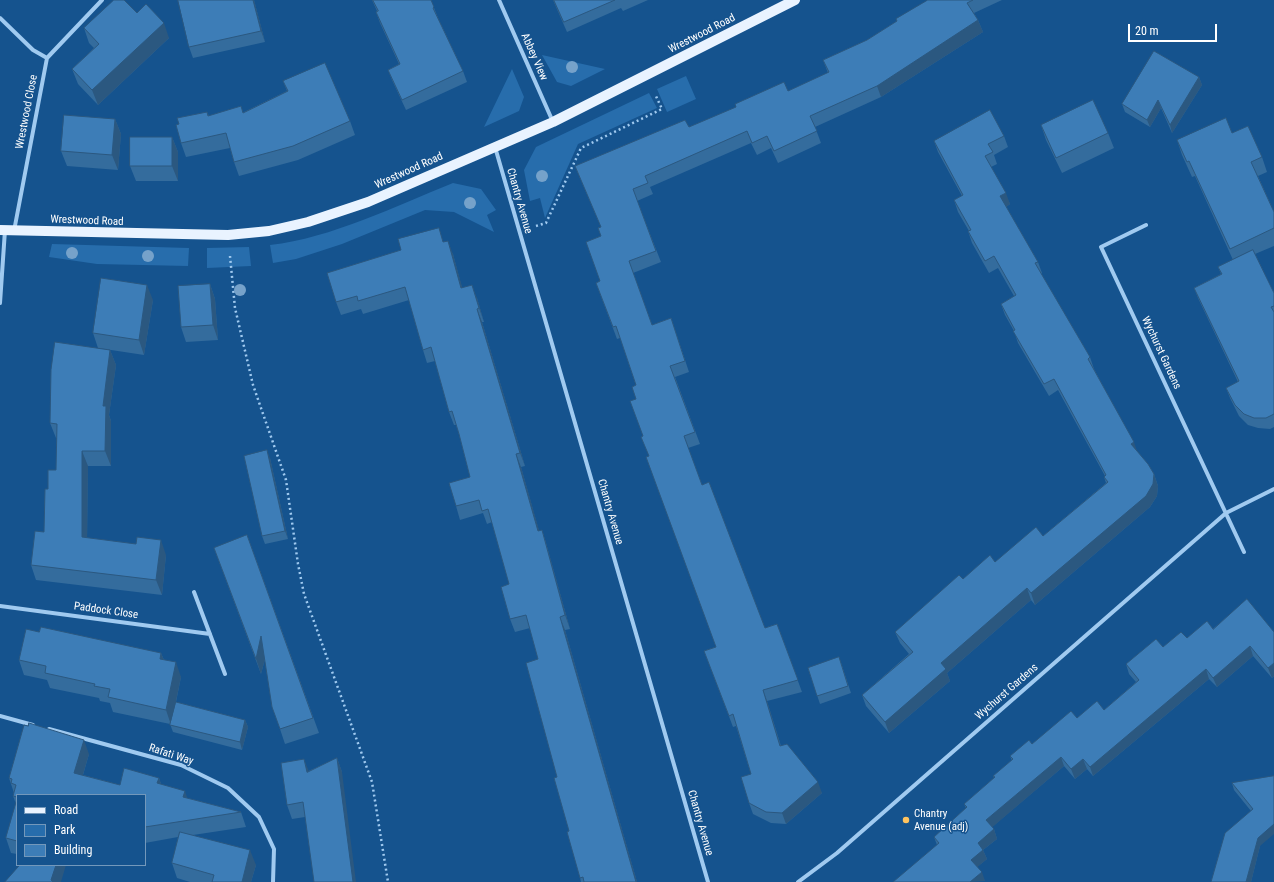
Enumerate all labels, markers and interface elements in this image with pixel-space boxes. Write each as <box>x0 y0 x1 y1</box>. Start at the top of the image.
street label: Wrestwood Road <box>666 12 738 56</box>
scale bar <box>1130 16 1219 42</box>
text: 20 m <box>1135 24 1159 38</box>
street label: Abbey View <box>518 31 550 83</box>
street label: Wrestwood Close <box>13 74 41 150</box>
street label: Wrestwood Road <box>373 150 445 192</box>
street label: Chantry Avenue <box>503 167 535 235</box>
street label: Wrestwood Road <box>50 213 124 229</box>
street label: Wychurst Gardens <box>1138 315 1184 391</box>
street label: Chantry Avenue <box>594 478 626 546</box>
street label: Paddock Close <box>73 600 139 622</box>
street label: Wychurst Gardens <box>973 661 1041 723</box>
street label: Rafati Way <box>147 742 195 768</box>
street label: Chantry Avenue <box>684 789 716 857</box>
legend <box>16 794 146 866</box>
text: Road <box>54 803 78 817</box>
place label: Chantry Avenue (adj) <box>914 807 968 833</box>
marker: Chantry Avenue (adj) <box>901 815 911 825</box>
text: Park <box>54 823 75 837</box>
text: Building <box>54 843 92 857</box>

